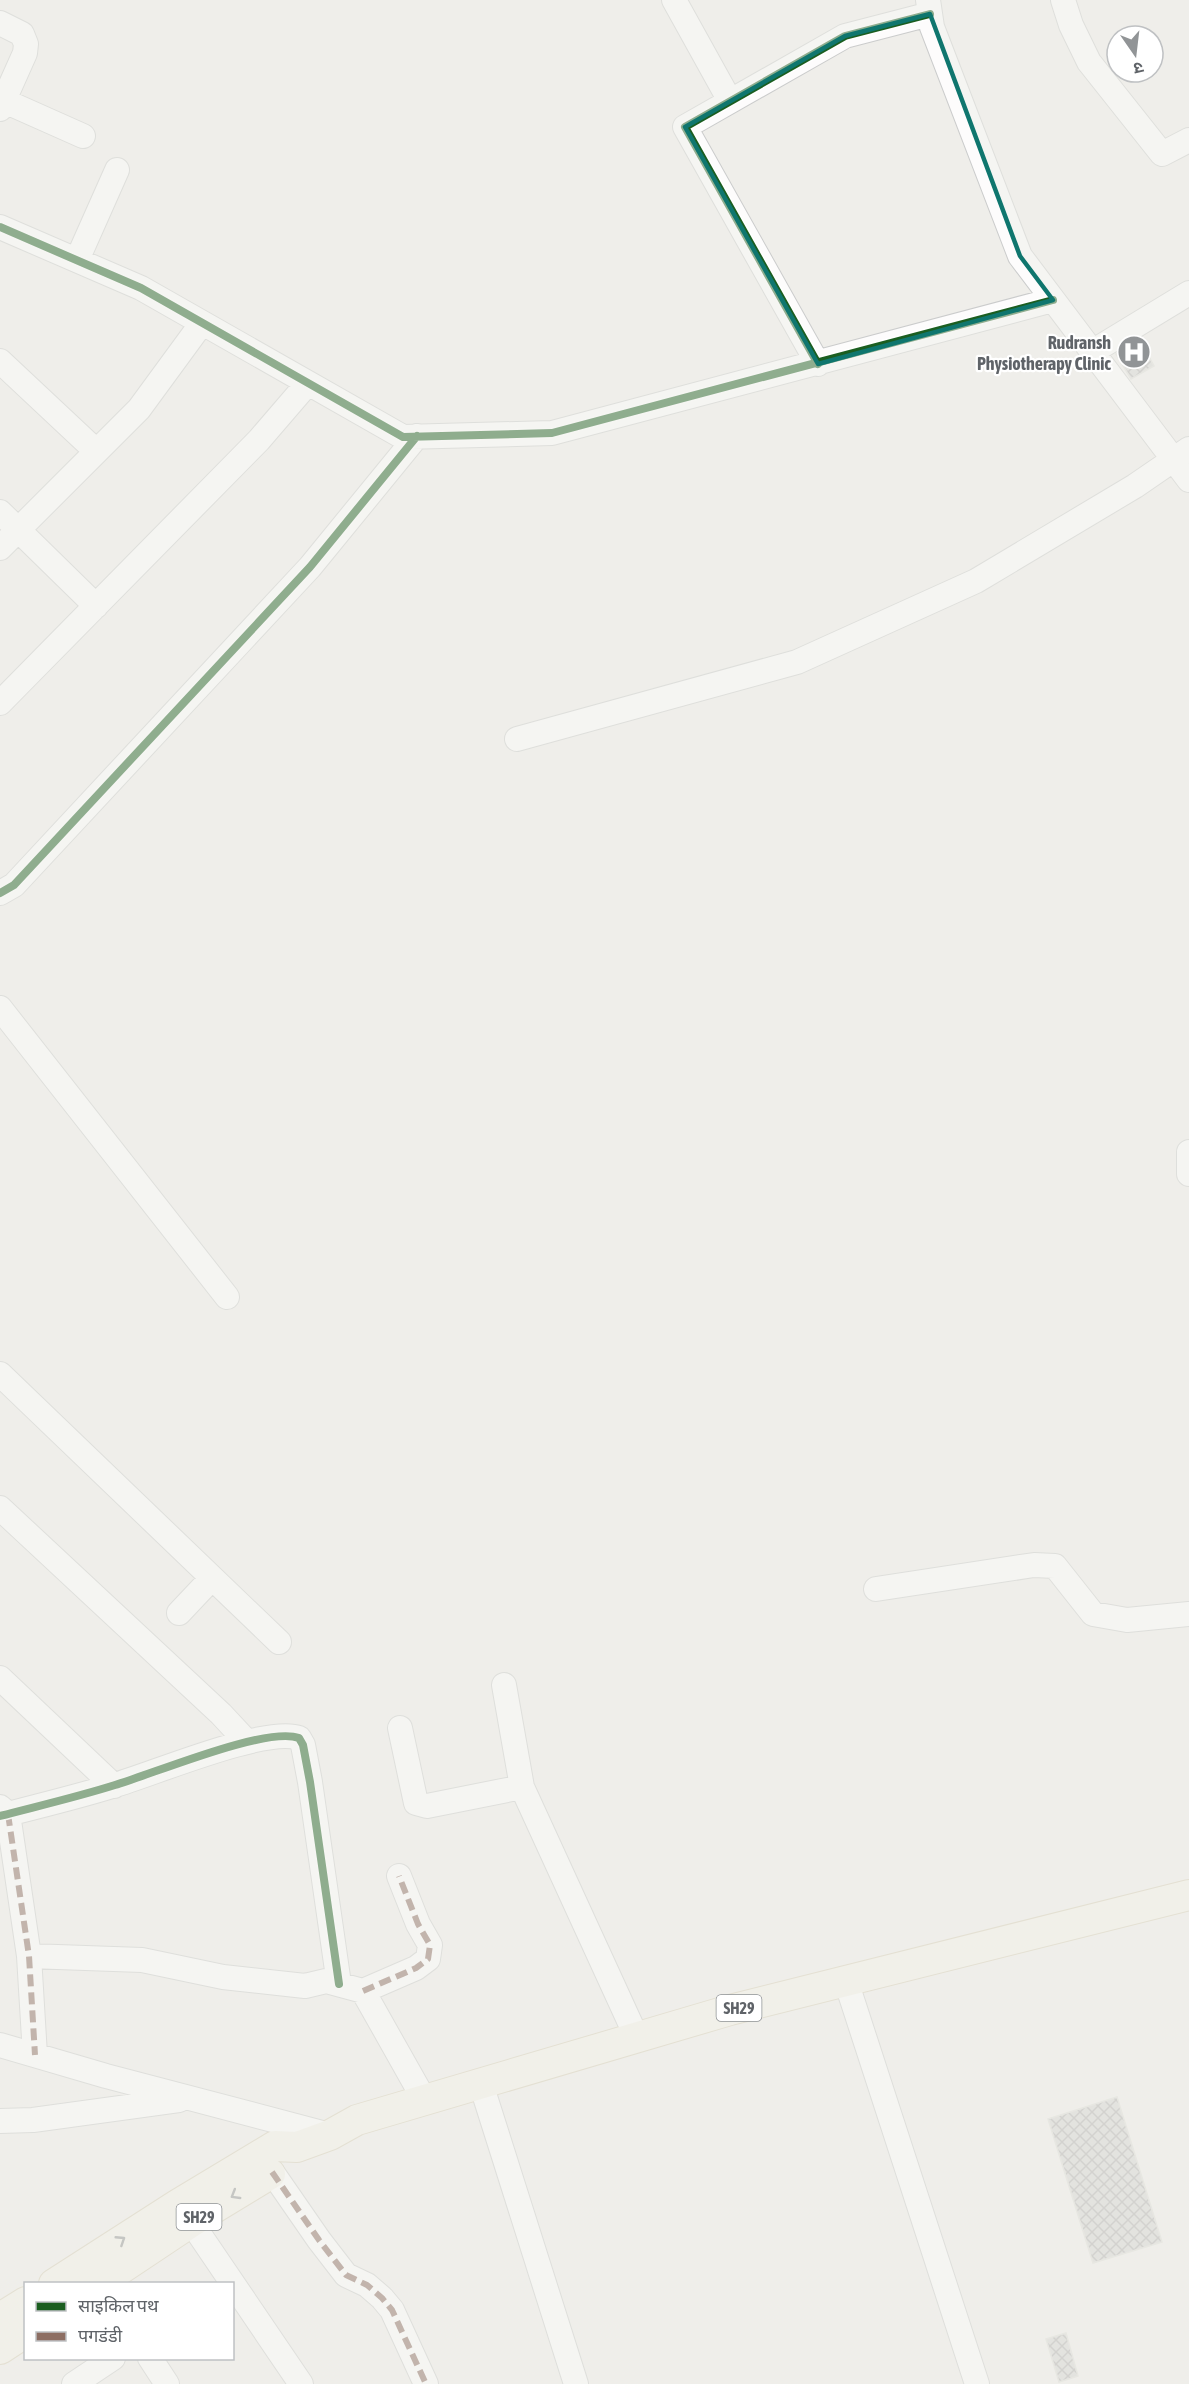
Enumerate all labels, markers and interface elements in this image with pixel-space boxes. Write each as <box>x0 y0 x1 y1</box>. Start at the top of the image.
north arrow <box>1105 24 1165 84</box>
text: उ <box>1131 59 1145 79</box>
place label: Rudransh Physiotherapy Clinic <box>977 332 1111 374</box>
hospital icon: Rudransh Physiotherapy Clinic <box>1116 334 1152 370</box>
road number: SH29 <box>716 1995 762 2021</box>
one-way arrow <box>231 2187 241 2199</box>
road number: SH29 <box>176 2204 222 2230</box>
one-way arrow <box>115 2236 125 2248</box>
legend <box>24 2282 234 2360</box>
text: साइकिल पथ <box>78 2295 159 2316</box>
text: पगडंडी <box>78 2325 123 2346</box>

